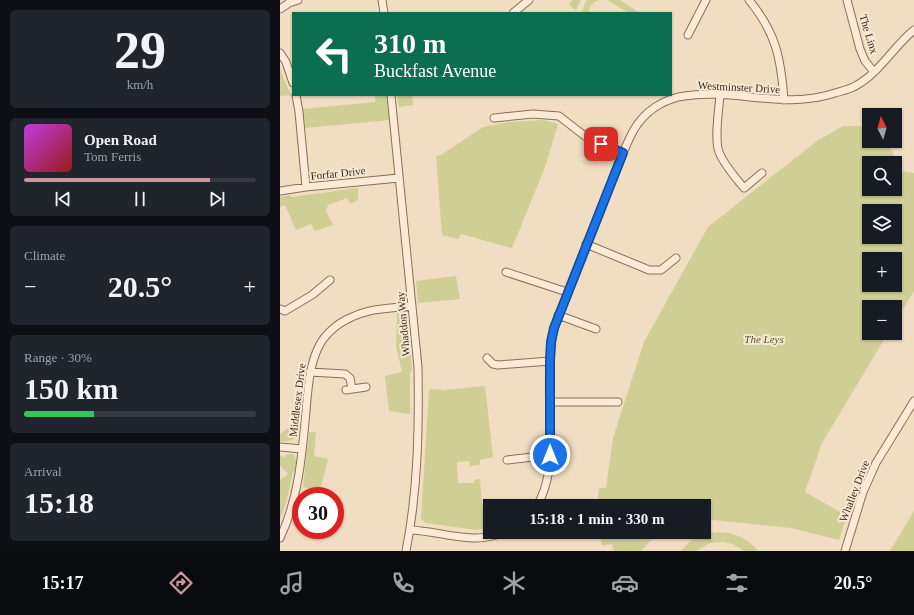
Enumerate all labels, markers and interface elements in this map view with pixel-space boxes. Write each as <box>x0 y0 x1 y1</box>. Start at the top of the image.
street label: The Linx <box>857 13 881 56</box>
text: 29 <box>114 22 166 79</box>
icon: left <box>308 28 360 80</box>
text: 310 m <box>374 28 446 59</box>
text: Buckfast Avenue <box>374 61 496 81</box>
text: km/h <box>127 77 153 92</box>
street label: Westminster Drive <box>697 79 781 95</box>
north arrow <box>862 108 902 148</box>
map controls <box>862 108 902 340</box>
pin <box>584 127 618 161</box>
text: Open Road <box>84 132 157 148</box>
icon: arrive <box>590 133 612 155</box>
text: Tom Ferris <box>84 149 141 164</box>
button: search <box>862 156 902 196</box>
street label: Forfar Drive <box>310 164 366 182</box>
icon: previous <box>52 188 74 210</box>
icon: pause <box>129 188 151 210</box>
icon: next <box>206 188 228 210</box>
button: layers <box>862 204 902 244</box>
text: Climate <box>24 248 65 263</box>
button: + <box>862 252 902 292</box>
text: 20.5° <box>108 270 172 303</box>
text: − <box>24 274 36 299</box>
text: + <box>244 274 256 299</box>
street label: Whaddon Way <box>394 291 412 357</box>
button: − <box>862 300 902 340</box>
park label: The Leys <box>744 333 784 345</box>
text: Range · 30% <box>24 350 92 365</box>
street label: Middlesex Drive <box>287 362 307 438</box>
text: 150 km <box>24 372 118 405</box>
position arrow <box>529 434 571 476</box>
street label: Whalley Drive <box>837 458 871 524</box>
text: Arrival <box>24 464 62 479</box>
text: 15:18 <box>24 486 94 519</box>
speed limit sign: 30 <box>292 487 344 539</box>
text: 15:18 · 1 min · 330 m <box>530 511 665 527</box>
icon: directions <box>167 569 195 597</box>
icon: music <box>278 569 306 597</box>
icon: phone <box>389 569 417 597</box>
icon: climate <box>500 569 528 597</box>
icon: car <box>611 569 639 597</box>
icon: filters <box>723 569 751 597</box>
text: 15:17 <box>42 573 84 593</box>
text: 20.5° <box>834 573 872 593</box>

